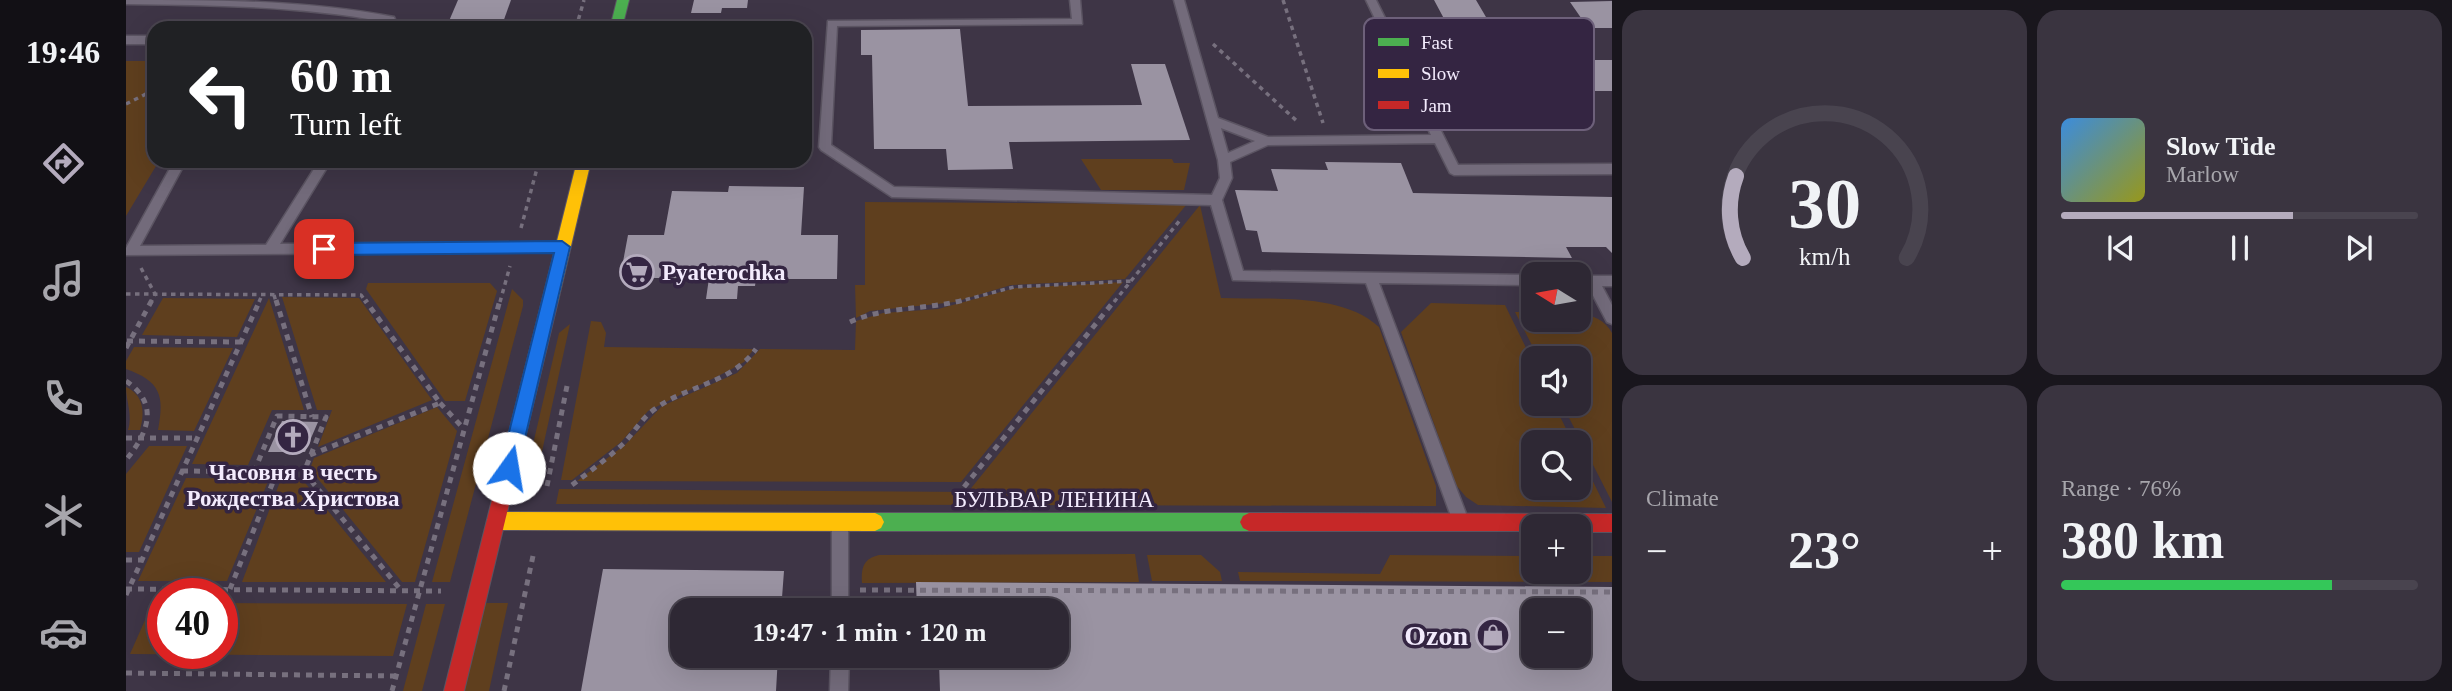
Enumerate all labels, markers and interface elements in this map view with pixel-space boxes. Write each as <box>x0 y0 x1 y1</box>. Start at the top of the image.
legend <box>1364 18 1594 130</box>
text: Fast <box>1421 32 1453 53</box>
text: 19:46 <box>26 34 100 70</box>
text: 60 m <box>290 48 392 103</box>
icon: left <box>175 49 266 140</box>
text: Slow <box>1421 63 1460 84</box>
text: Jam <box>1421 95 1452 116</box>
text: Turn left <box>290 106 402 142</box>
text: Slow Tide <box>2166 132 2276 161</box>
icon: directions <box>39 139 88 188</box>
text: Marlow <box>2166 162 2239 187</box>
text: 30 <box>1788 164 1861 245</box>
pin <box>294 219 354 279</box>
icon: previous <box>2102 229 2140 267</box>
icon: pause <box>2221 229 2259 267</box>
icon: next <box>2340 229 2378 267</box>
icon: arrive <box>305 230 343 268</box>
text: km/h <box>1799 243 1851 270</box>
supermarket icon: Pyaterochka <box>618 253 656 291</box>
icon: music <box>39 256 88 305</box>
place label: Pyaterochka <box>662 260 786 285</box>
north arrow <box>1521 262 1591 332</box>
map controls <box>1521 262 1591 668</box>
button: sound <box>1521 346 1591 416</box>
icon: phone <box>39 374 88 423</box>
church icon: Часовня в честь Рождества Христова <box>274 418 312 456</box>
button: search <box>1521 430 1591 500</box>
position arrow <box>472 431 546 505</box>
place label: Часовня в честь Рождества Христова <box>186 460 400 511</box>
text: Range · 76% <box>2061 476 2181 501</box>
text: Climate <box>1646 486 1719 511</box>
street label: БУЛЬВАР ЛЕНИНА <box>954 487 1154 512</box>
icon: climate <box>39 491 88 540</box>
text: 380 km <box>2061 512 2224 569</box>
button: + <box>1521 514 1591 584</box>
text: 23° <box>1788 522 1861 579</box>
text: − <box>1646 530 1667 572</box>
text: + <box>1982 530 2003 572</box>
speed limit sign: 40 <box>147 578 238 669</box>
button: − <box>1521 598 1591 668</box>
icon: car <box>39 608 88 657</box>
shop icon: Ozon <box>1474 616 1512 654</box>
text: 19:47 · 1 min · 120 m <box>753 618 987 647</box>
place label: Ozon <box>1404 620 1468 651</box>

